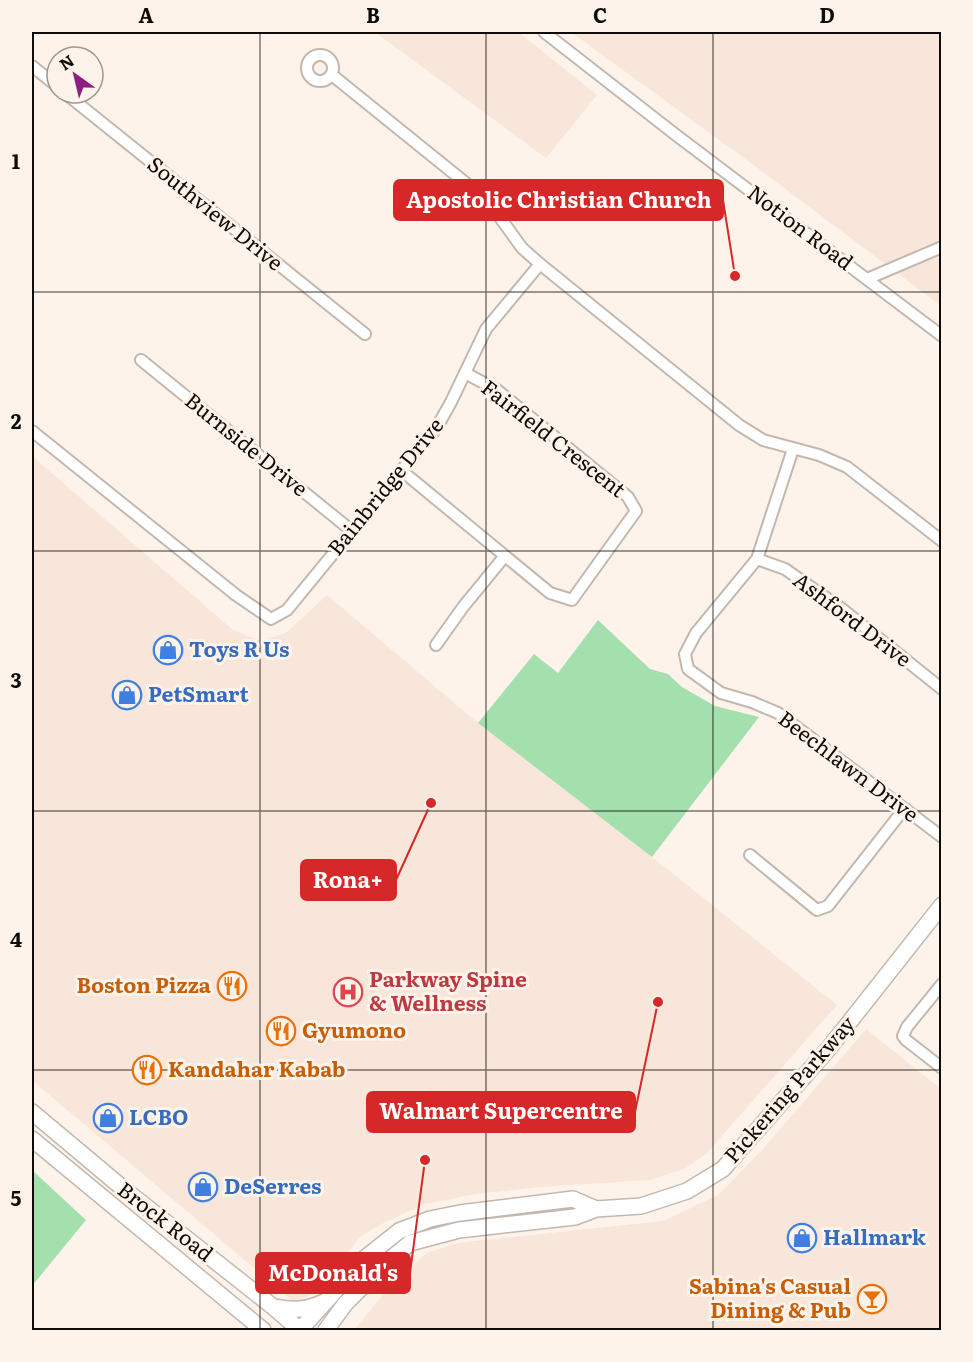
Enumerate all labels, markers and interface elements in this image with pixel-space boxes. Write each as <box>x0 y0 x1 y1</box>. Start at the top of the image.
text: A <box>138 0 154 29</box>
text: B <box>366 0 380 29</box>
text: C <box>593 0 607 29</box>
text: D <box>819 0 835 29</box>
north arrow <box>45 45 105 105</box>
text: N <box>54 48 78 75</box>
text: 1 <box>12 145 20 175</box>
street label: Southview Drive <box>142 148 291 277</box>
street label: Notion Road <box>742 176 861 276</box>
callout: Apostolic Christian Church <box>394 180 723 220</box>
text: Apostolic Christian Church <box>406 182 712 215</box>
street label: Fairfield Crescent <box>476 371 634 504</box>
street label: Burnside Drive <box>179 384 316 502</box>
text: 2 <box>11 405 22 435</box>
street label: Bainbridge Drive <box>319 410 449 561</box>
street label: Ashford Drive <box>788 563 919 673</box>
place label: Toys R Us <box>189 632 289 663</box>
shop icon: Toys R Us <box>152 634 184 666</box>
text: 3 <box>10 664 22 694</box>
place label: PetSmart <box>148 677 249 708</box>
shop icon: PetSmart <box>111 679 143 711</box>
street label: Beechlawn Drive <box>773 702 926 828</box>
callout: Rona+ <box>301 860 396 900</box>
text: Rona+ <box>313 862 383 895</box>
text: 4 <box>10 923 22 953</box>
place label: Parkway Spine & Wellness <box>369 962 527 1017</box>
place label: Boston Pizza <box>77 968 212 999</box>
restaurant icon: Boston Pizza <box>216 970 248 1002</box>
hospital icon: Parkway Spine & Wellness <box>332 976 364 1008</box>
street label: Pickering Parkway <box>715 1007 861 1169</box>
place label: Gyumono <box>302 1013 406 1044</box>
restaurant icon: Gyumono <box>265 1015 297 1047</box>
place label: Kandahar Kabab <box>168 1052 345 1083</box>
restaurant icon: Kandahar Kabab <box>131 1054 163 1086</box>
callout: Walmart Supercentre <box>367 1092 635 1132</box>
text: Walmart Supercentre <box>379 1093 623 1126</box>
place label: LCBO <box>129 1100 188 1131</box>
shop icon: LCBO <box>92 1102 124 1134</box>
place label: DeSerres <box>224 1169 322 1200</box>
shop icon: DeSerres <box>187 1171 219 1203</box>
street label: Brock Road <box>112 1173 221 1267</box>
text: 5 <box>11 1182 22 1212</box>
place label: Hallmark <box>823 1220 927 1251</box>
shop icon: Hallmark <box>786 1222 818 1254</box>
callout: McDonald's <box>256 1253 410 1293</box>
text: McDonald's <box>268 1255 398 1288</box>
place label: Sabina's Casual Dining & Pub <box>689 1269 851 1324</box>
bar icon: Sabina's Casual Dining & Pub <box>856 1283 888 1315</box>

